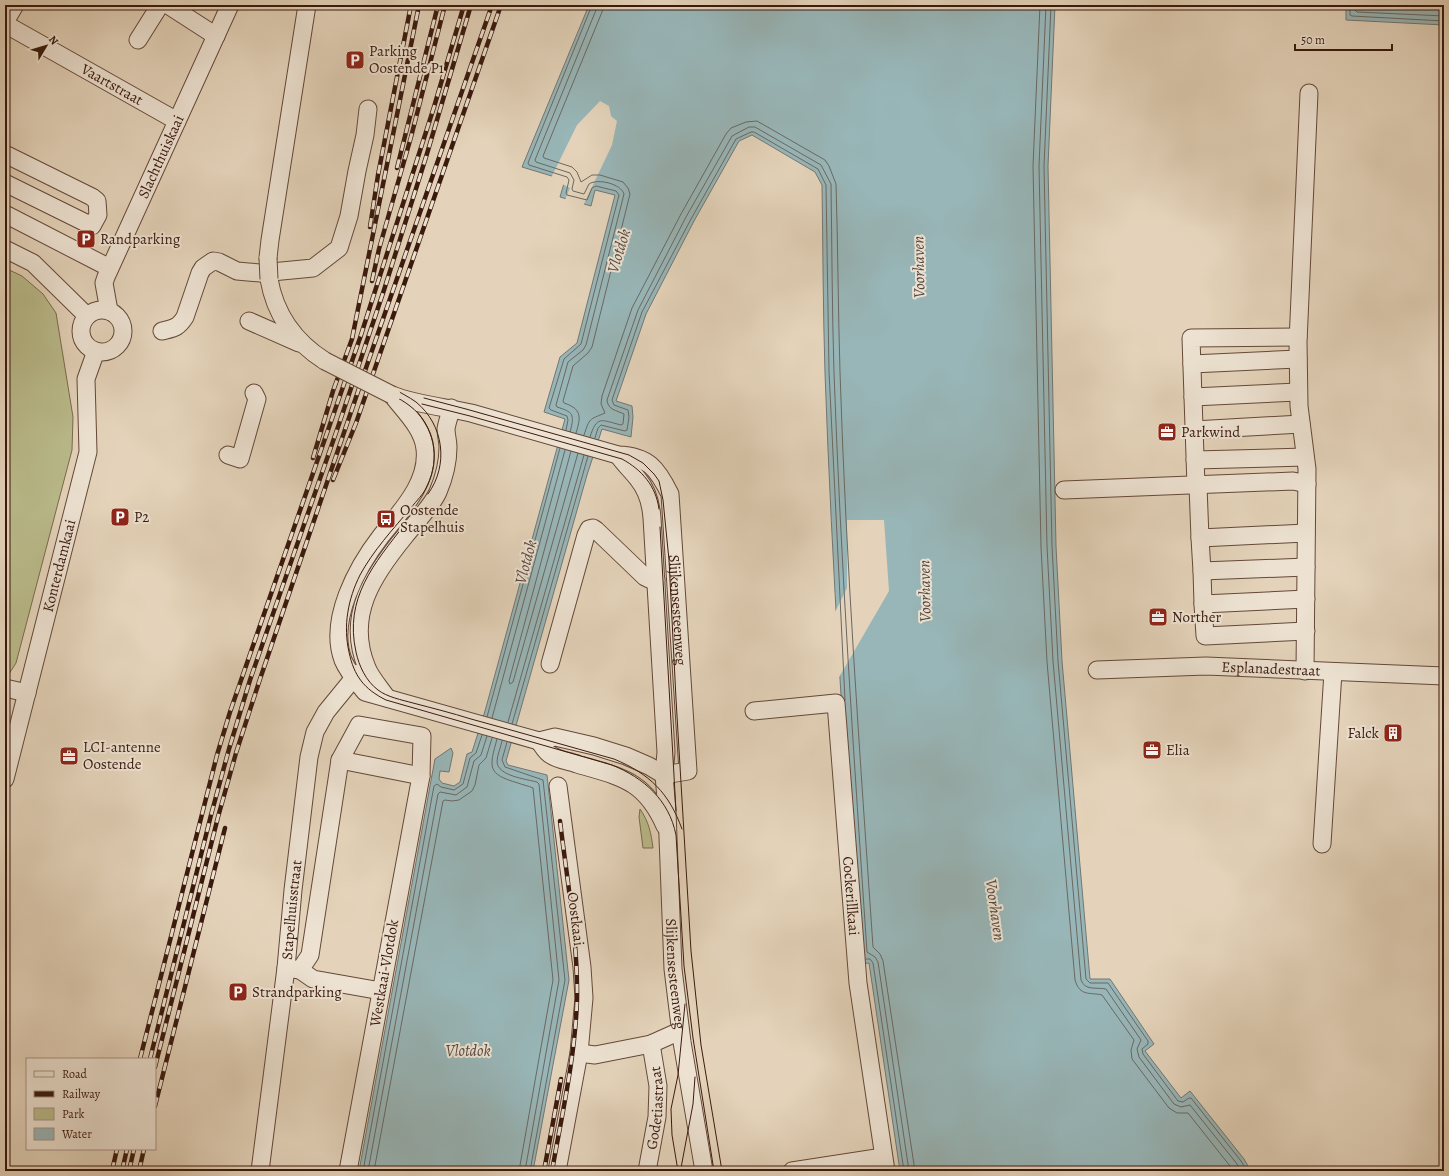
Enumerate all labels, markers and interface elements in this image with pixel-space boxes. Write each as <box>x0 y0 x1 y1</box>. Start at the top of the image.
north arrow <box>26 26 66 66</box>
scale bar <box>1295 26 1392 52</box>
text: N <box>45 32 62 48</box>
text: 50 m <box>1301 32 1325 48</box>
place label: Parking Oostende P1 <box>369 41 444 78</box>
parking icon: Parking Oostende P1 <box>344 49 366 71</box>
street label: Vaartstraat <box>77 58 147 110</box>
street label: Slachthuiskaai <box>133 112 189 202</box>
water label: Vlotdok <box>602 226 636 276</box>
parking icon: Randparking <box>75 228 97 250</box>
place label: Randparking <box>100 229 181 249</box>
water label: Voorhaven <box>907 236 931 298</box>
office icon: Parkwind <box>1156 421 1178 443</box>
place label: Parkwind <box>1181 422 1241 442</box>
place label: Oostende Stapelhuis <box>400 500 465 537</box>
parking icon: P2 <box>109 506 131 528</box>
place label: P2 <box>134 507 149 527</box>
bus stop icon: Oostende Stapelhuis <box>375 508 397 530</box>
street label: Konterdamkaai <box>38 517 80 614</box>
water label: Vlotdok <box>510 537 542 587</box>
street label: Slijkensesteenweg <box>664 554 691 667</box>
water label: Voorhaven <box>913 560 937 622</box>
office icon: Norther <box>1147 606 1169 628</box>
place label: Norther <box>1172 607 1221 627</box>
street label: Esplanadestraat <box>1221 657 1321 681</box>
building icon: Falck <box>1382 722 1404 744</box>
place label: Falck <box>1347 723 1380 743</box>
place label: LCI-antenne Oostende <box>83 737 161 774</box>
office icon: Elia <box>1141 739 1163 761</box>
place label: Elia <box>1166 740 1190 760</box>
office icon: LCI-antenne Oostende <box>58 745 80 767</box>
street label: Cockerillkaai <box>838 856 864 936</box>
street label: Stapelhuisstraat <box>277 859 307 961</box>
water label: Voorhaven <box>980 878 1010 942</box>
street label: Oostkaai <box>563 891 589 947</box>
street label: Westkaai-Vlotdok <box>365 917 403 1029</box>
street label: Slijkensesteenweg <box>661 918 690 1031</box>
parking icon: Strandparking <box>227 981 249 1003</box>
place label: Strandparking <box>252 982 342 1002</box>
water label: Vlotdok <box>445 1040 491 1062</box>
legend <box>26 1058 156 1150</box>
street label: Godetiastraat <box>641 1065 668 1151</box>
text: Road <box>62 1066 88 1082</box>
text: Railway <box>62 1086 101 1102</box>
text: Park <box>62 1106 85 1122</box>
text: Water <box>61 1126 92 1142</box>

